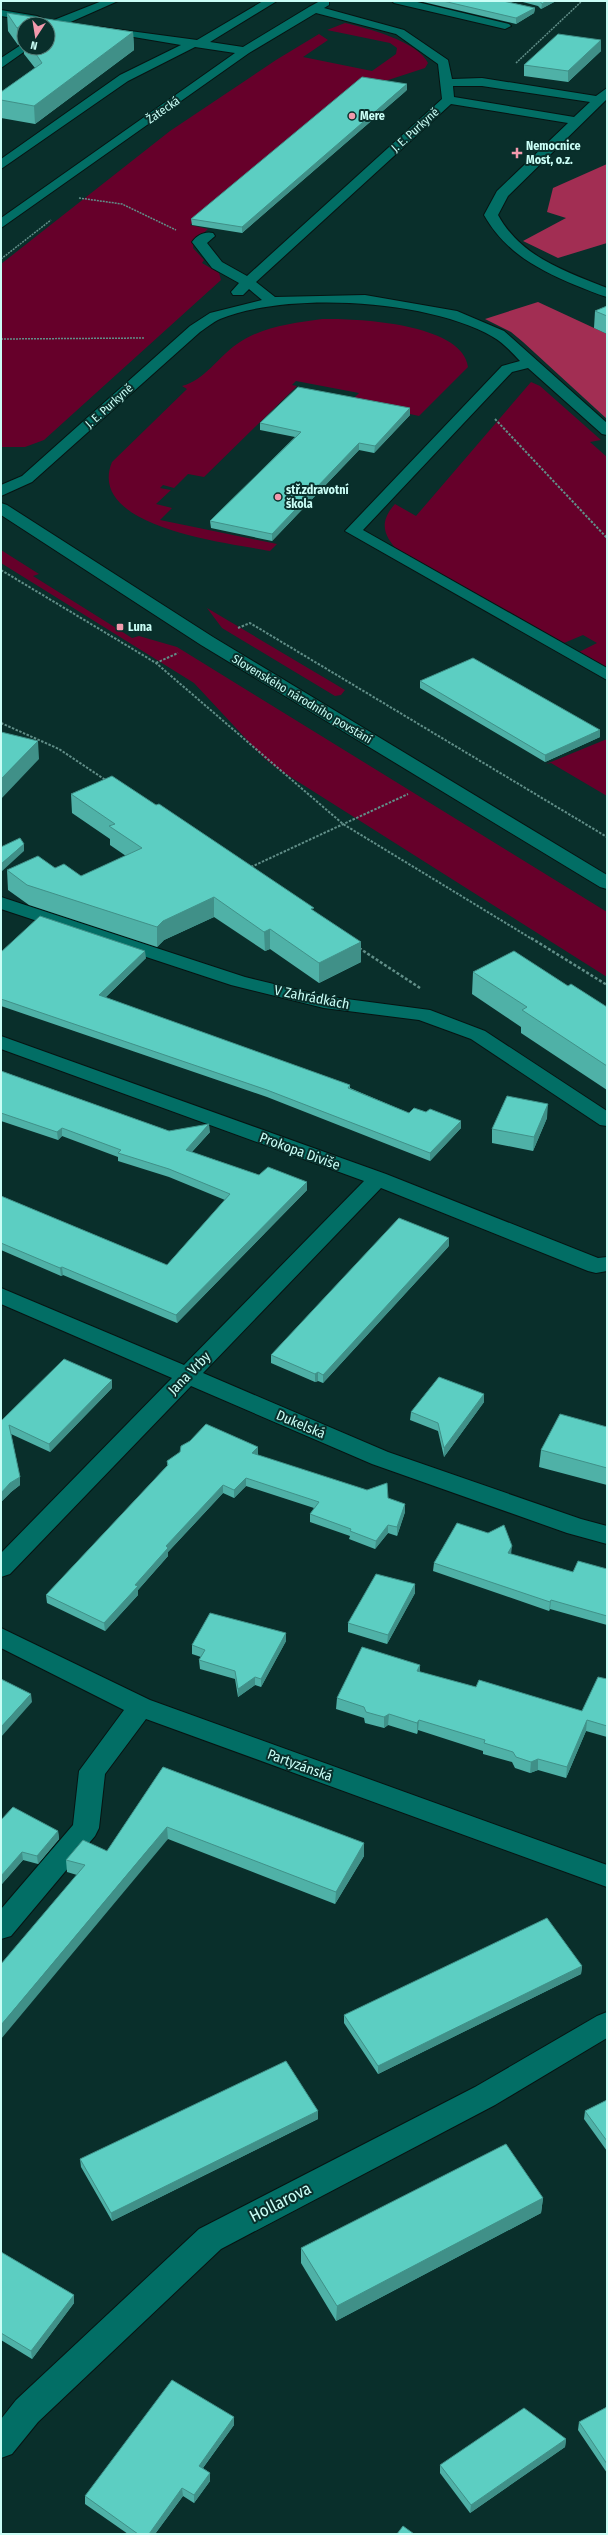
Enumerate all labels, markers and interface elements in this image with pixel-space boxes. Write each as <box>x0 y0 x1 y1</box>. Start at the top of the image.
north arrow <box>16 16 56 56</box>
text: N <box>29 38 39 52</box>
street label: Žatecká <box>143 93 182 126</box>
street label: J. E. Purkyně <box>388 105 442 155</box>
place label: Mere <box>360 109 385 123</box>
marker: Mere <box>347 111 357 121</box>
place label: Nemocnice Most, o.z. <box>526 139 581 167</box>
marker: Nemocnice Most, o.z. <box>511 147 523 159</box>
street label: J. E. Purkyně <box>82 381 136 431</box>
place label: stř.zdravotní škola <box>286 483 349 511</box>
marker: stř.zdravotní škola <box>273 492 283 502</box>
place label: Luna <box>128 620 152 634</box>
marker: Luna <box>115 622 125 632</box>
street label: Slovenského národního povstání <box>230 652 374 746</box>
street label: V Zahrádkách <box>273 982 351 1013</box>
street label: Prokopa Diviše <box>257 1129 342 1174</box>
street label: Jana Vrby <box>165 1348 215 1399</box>
street label: Dukelská <box>274 1407 328 1442</box>
street label: Partyzánská <box>265 1746 335 1785</box>
street label: Hollarova <box>246 2178 315 2227</box>

